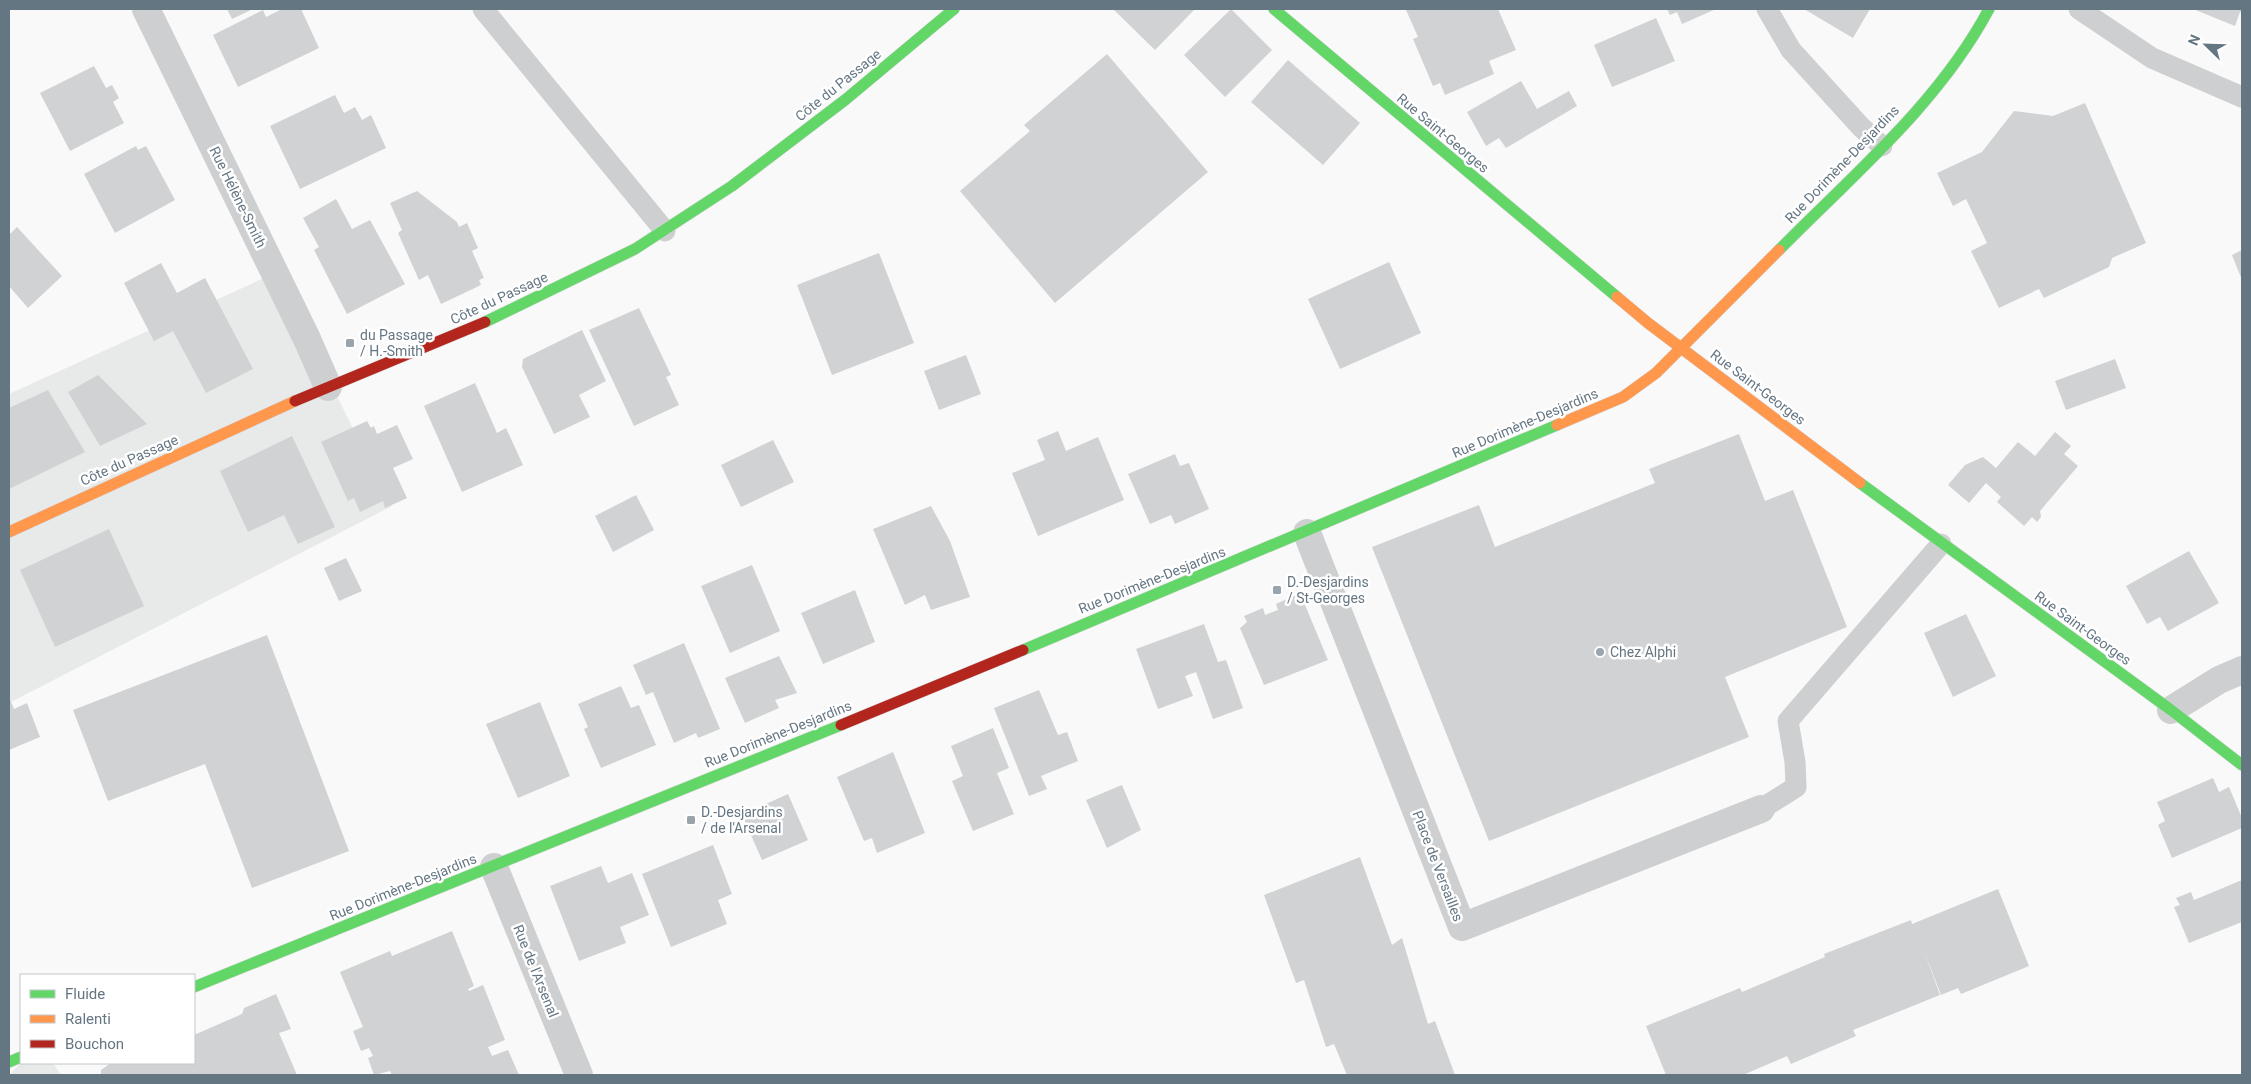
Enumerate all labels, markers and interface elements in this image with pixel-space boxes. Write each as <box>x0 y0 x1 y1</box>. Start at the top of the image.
north arrow <box>2181 20 2231 70</box>
text: N <box>2185 32 2203 48</box>
street label: Côte du Passage <box>792 46 884 124</box>
street label: Rue Saint-Georges <box>1394 90 1492 176</box>
street label: Rue Dorimène-Desjardins <box>1782 102 1902 226</box>
street label: Rue Hélène-Smith <box>207 144 269 250</box>
street label: Côte du Passage <box>448 268 550 328</box>
place label: du Passage / H.-Smith <box>360 327 433 359</box>
marker: du Passage / H.-Smith <box>344 337 356 349</box>
street label: Rue Saint-Georges <box>1707 346 1809 428</box>
street label: Rue Dorimène-Desjardins <box>1450 385 1600 461</box>
street label: Côte du Passage <box>78 431 180 489</box>
street label: Rue Dorimène-Desjardins <box>1076 543 1228 617</box>
place label: D.-Desjardins / St-Georges <box>1287 574 1369 606</box>
marker: D.-Desjardins / St-Georges <box>1271 584 1283 596</box>
street label: Rue Saint-Georges <box>2032 588 2134 668</box>
place label: Chez Alphi <box>1610 644 1676 660</box>
marker: Chez Alphi <box>1594 646 1606 658</box>
street label: Rue Dorimène-Desjardins <box>702 697 854 771</box>
place label: D.-Desjardins / de l'Arsenal <box>701 804 783 836</box>
street label: Place de Versailles <box>1410 808 1466 924</box>
marker: D.-Desjardins / de l'Arsenal <box>685 814 697 826</box>
street label: Rue Dorimène-Desjardins <box>327 850 479 924</box>
street label: Rue de l'Arsenal <box>510 922 562 1020</box>
legend <box>20 974 195 1064</box>
text: Fluide <box>65 985 105 1003</box>
text: Ralenti <box>65 1010 111 1028</box>
text: Bouchon <box>65 1035 124 1053</box>

